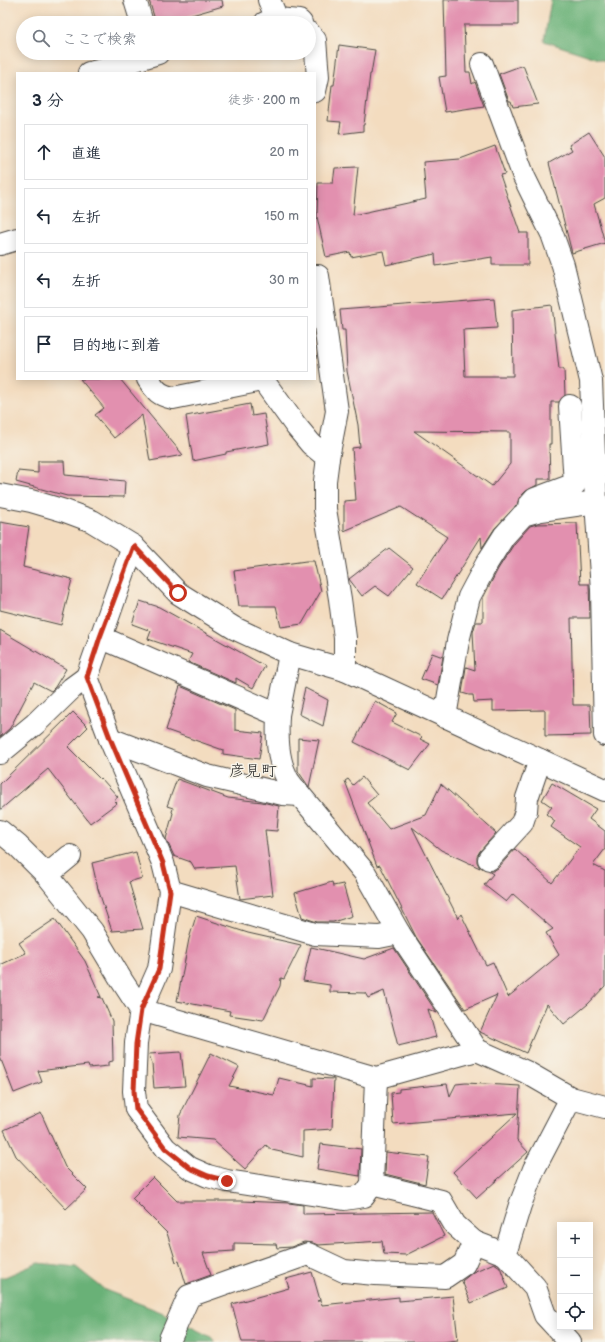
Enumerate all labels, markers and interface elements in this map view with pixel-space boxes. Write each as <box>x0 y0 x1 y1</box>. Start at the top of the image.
search box <box>16 16 316 60</box>
icon: search <box>30 27 52 49</box>
text: ここで検索 <box>62 30 137 49</box>
text: 3 分 <box>32 91 64 111</box>
text: 徒歩 · 200 m <box>228 92 300 108</box>
icon: ahead <box>33 141 55 163</box>
text: 直進 <box>71 144 101 163</box>
text: 20 m <box>269 144 299 160</box>
icon: left <box>33 205 55 227</box>
text: 左折 <box>71 208 101 227</box>
text: 150 m <box>265 208 299 224</box>
icon: left <box>33 269 55 291</box>
text: 左折 <box>71 272 101 291</box>
text: 30 m <box>269 272 299 288</box>
icon: arrive <box>33 333 55 355</box>
text: 目的地に到着 <box>71 336 161 355</box>
route start <box>169 584 187 602</box>
district label: 彦見町 <box>229 762 277 781</box>
route end <box>218 1172 236 1190</box>
map controls <box>557 1222 593 1330</box>
button: + <box>557 1222 593 1258</box>
button: − <box>557 1258 593 1294</box>
button: locate <box>557 1294 593 1330</box>

